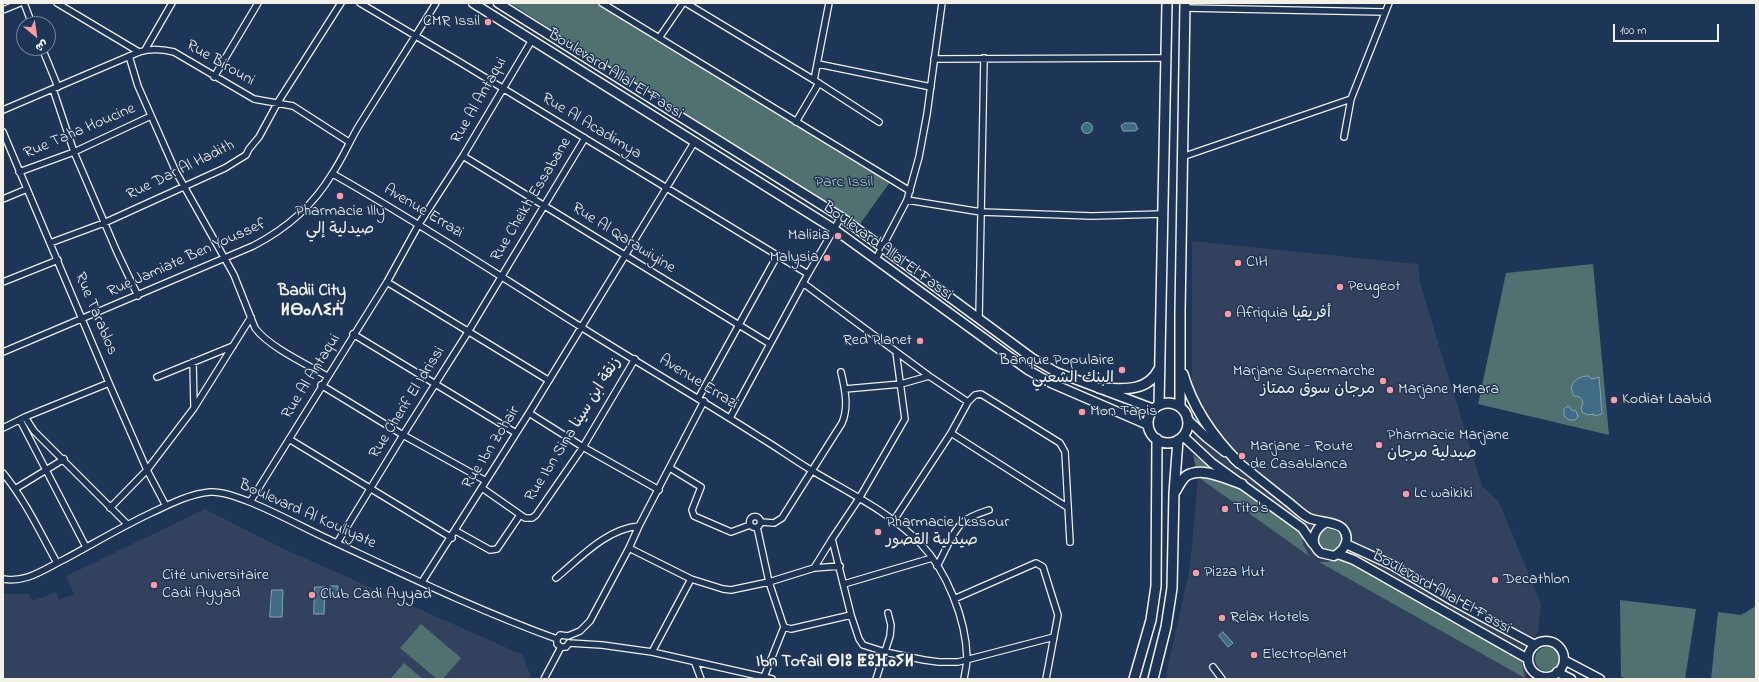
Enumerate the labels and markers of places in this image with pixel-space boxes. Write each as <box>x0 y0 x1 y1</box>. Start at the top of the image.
place label: CMR Issil <box>423 12 480 32</box>
marker: CMR Issil <box>483 17 493 27</box>
marker: Pharmacie Illy صيدلية إلي <box>335 191 345 201</box>
place label: Pharmacie Illy صيدلية إلي <box>295 202 385 240</box>
place label: Malizia <box>788 226 830 246</box>
marker: Malizia <box>833 231 843 241</box>
place label: Malysia <box>769 248 819 268</box>
marker: Malysia <box>822 253 832 263</box>
place label: CIH <box>1246 253 1268 273</box>
marker: CIH <box>1233 258 1243 268</box>
place label: Peugeot <box>1348 277 1401 297</box>
marker: Peugeot <box>1335 282 1345 292</box>
place label: Afriquia أفريقيا <box>1236 304 1331 324</box>
marker: Afriquia أفريقيا <box>1223 309 1233 319</box>
place label: Red Planet <box>843 331 912 351</box>
marker: Red Planet <box>915 336 925 346</box>
place label: Banque Populaire البنك الشعبي <box>999 351 1114 389</box>
place label: Marjane Supermarche مرجان سوق ممتاز <box>1233 362 1375 400</box>
marker: Banque Populaire البنك الشعبي <box>1117 365 1127 375</box>
marker: Marjane Supermarche مرجان سوق ممتاز <box>1378 376 1388 386</box>
place label: Marjane Menara <box>1398 380 1499 400</box>
marker: Marjane Menara <box>1385 385 1395 395</box>
place label: Kodiat Laabid <box>1622 390 1711 410</box>
marker: Kodiat Laabid <box>1609 395 1619 405</box>
place label: Mon Tapis <box>1090 402 1157 422</box>
marker: Mon Tapis <box>1077 407 1087 417</box>
place label: Pharmacie Marjane صيدلية مرجان <box>1387 426 1509 464</box>
place label: Marjane - Route de Casablanca <box>1250 437 1353 475</box>
marker: Pharmacie Marjane صيدلية مرجان <box>1374 440 1384 450</box>
marker: Marjane - Route de Casablanca <box>1237 451 1247 461</box>
place label: Lc waikiki <box>1414 484 1473 504</box>
marker: Lc waikiki <box>1401 489 1411 499</box>
place label: Tito's <box>1233 499 1269 519</box>
marker: Tito's <box>1220 504 1230 514</box>
place label: Pharmacie Lkssour صيدلية القصور <box>886 513 1009 551</box>
marker: Pharmacie Lkssour صيدلية القصور <box>873 527 883 537</box>
place label: Pizza Hut <box>1204 563 1265 583</box>
place label: Cité universitaire Cadi Ayyad <box>162 566 269 604</box>
marker: Pizza Hut <box>1191 568 1201 578</box>
place label: Decathlon <box>1503 570 1570 590</box>
marker: Decathlon <box>1490 575 1500 585</box>
marker: Cité universitaire Cadi Ayyad <box>149 580 159 590</box>
place label: Club Cadi Ayyad <box>320 585 432 605</box>
marker: Club Cadi Ayyad <box>307 590 317 600</box>
place label: Relax Hotels <box>1230 608 1310 628</box>
marker: Relax Hotels <box>1217 613 1227 623</box>
place label: Electroplanet <box>1262 645 1347 665</box>
marker: Electroplanet <box>1249 650 1259 660</box>

